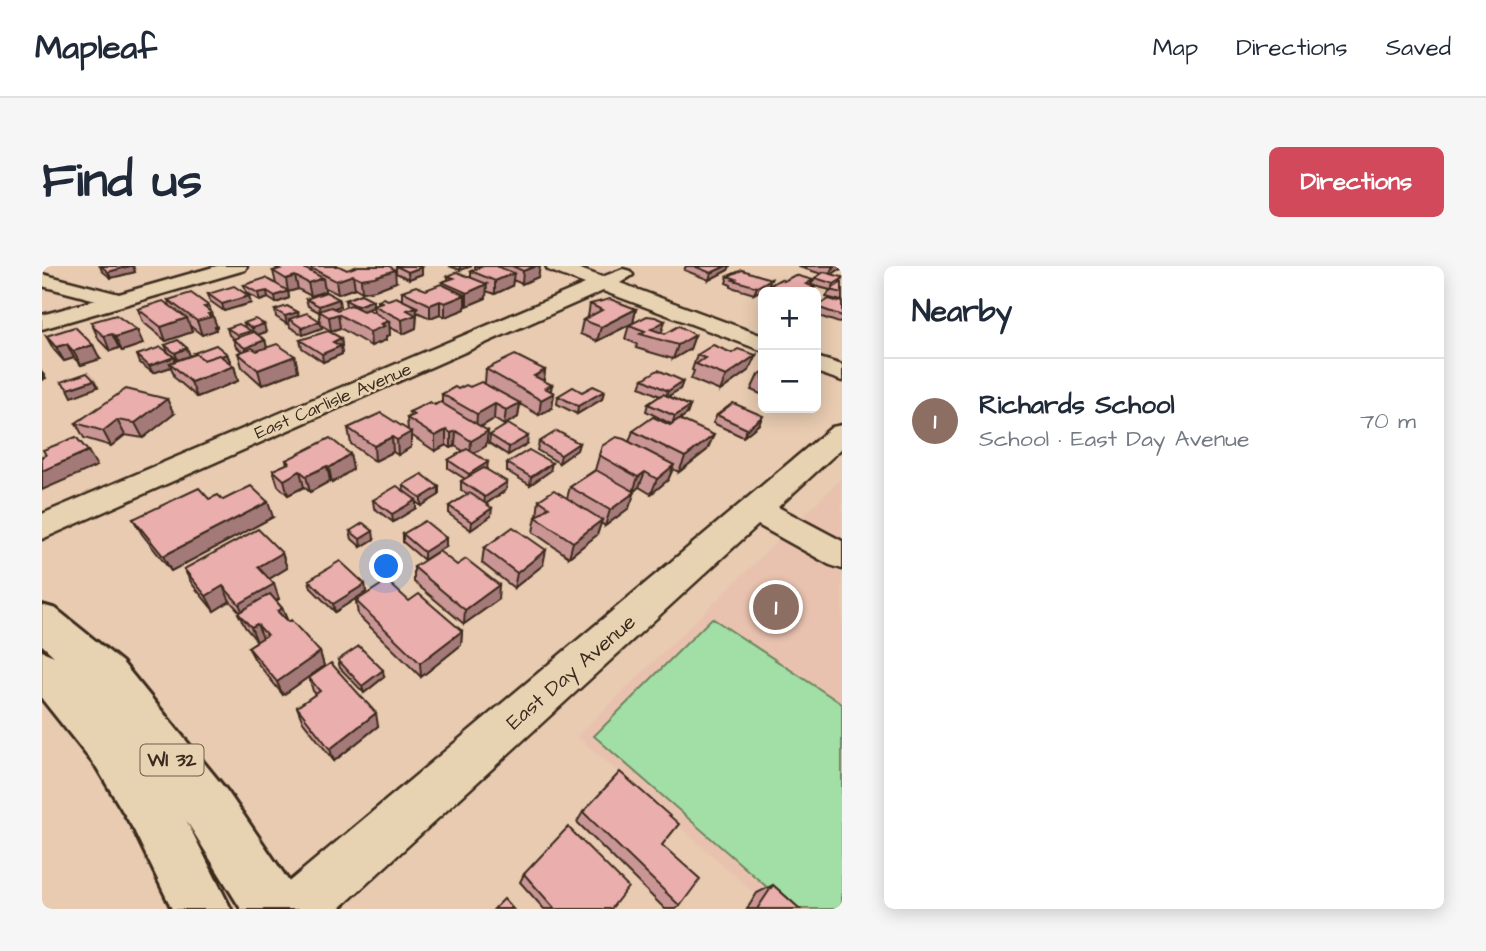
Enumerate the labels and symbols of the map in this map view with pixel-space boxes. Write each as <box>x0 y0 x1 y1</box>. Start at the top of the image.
street label: East Carlisle Avenue <box>251 357 415 445</box>
your location <box>369 549 403 583</box>
pin: 1 <box>753 581 799 633</box>
street label: East Day Avenue <box>500 608 643 738</box>
road number: WI 32 <box>141 744 204 775</box>

